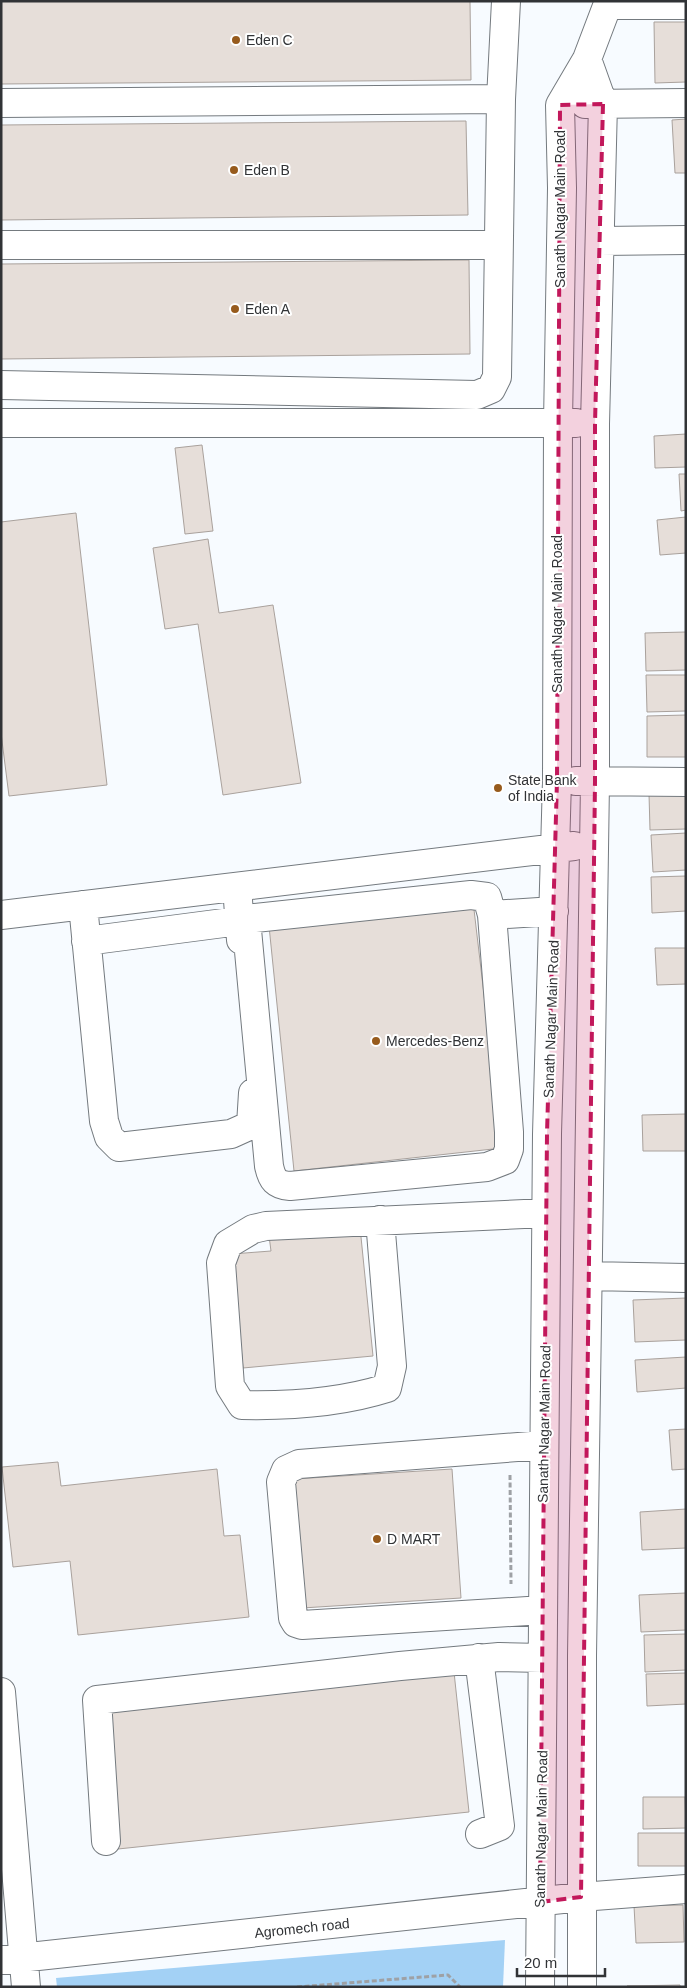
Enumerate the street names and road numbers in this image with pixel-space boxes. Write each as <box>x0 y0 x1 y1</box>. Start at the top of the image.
street label: Sanath Nagar Main Road <box>552 130 568 288</box>
street label: Sanath Nagar Main Road <box>549 535 565 693</box>
street label: Sanath Nagar Main Road <box>540 940 562 1098</box>
street label: Sanath Nagar Main Road <box>535 1345 553 1503</box>
street label: Sanath Nagar Main Road <box>532 1750 550 1908</box>
street label: Agromech road <box>254 1915 350 1941</box>

